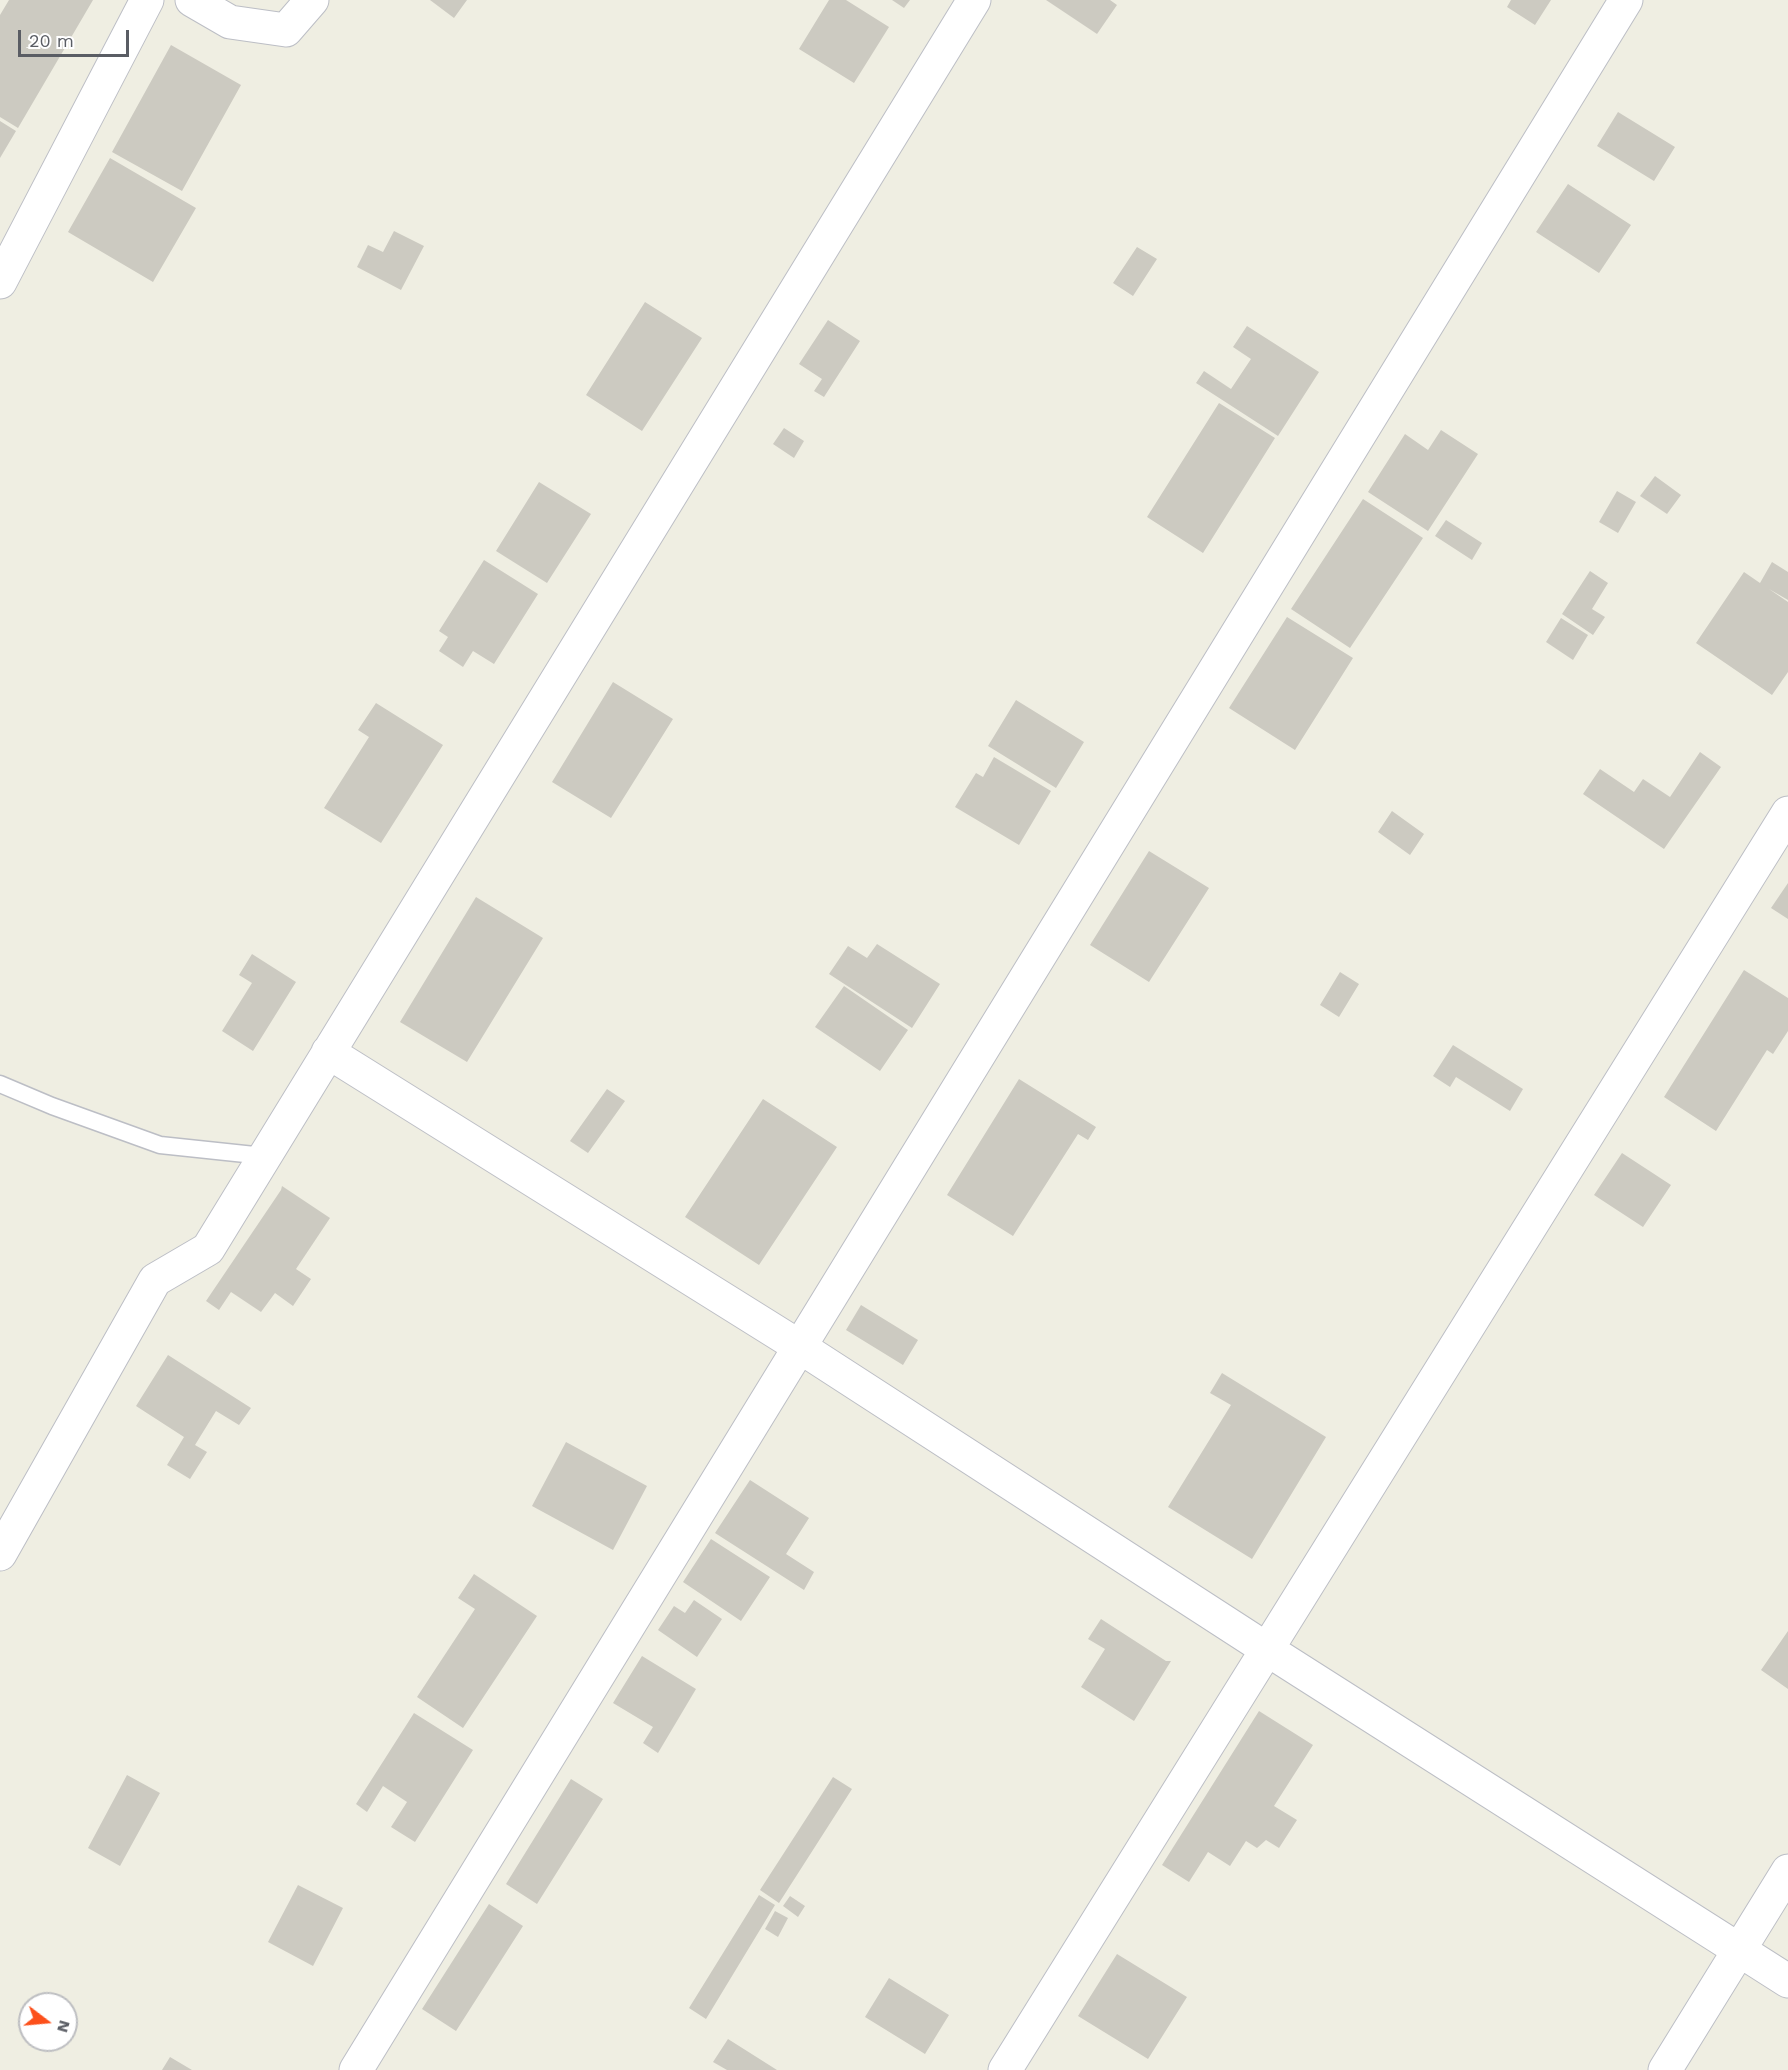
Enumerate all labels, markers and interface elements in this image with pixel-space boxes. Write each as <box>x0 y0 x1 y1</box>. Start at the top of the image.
scale bar <box>21 18 132 56</box>
text: 20 m <box>29 30 74 51</box>
north arrow <box>18 1992 78 2052</box>
text: N <box>53 2018 75 2035</box>

